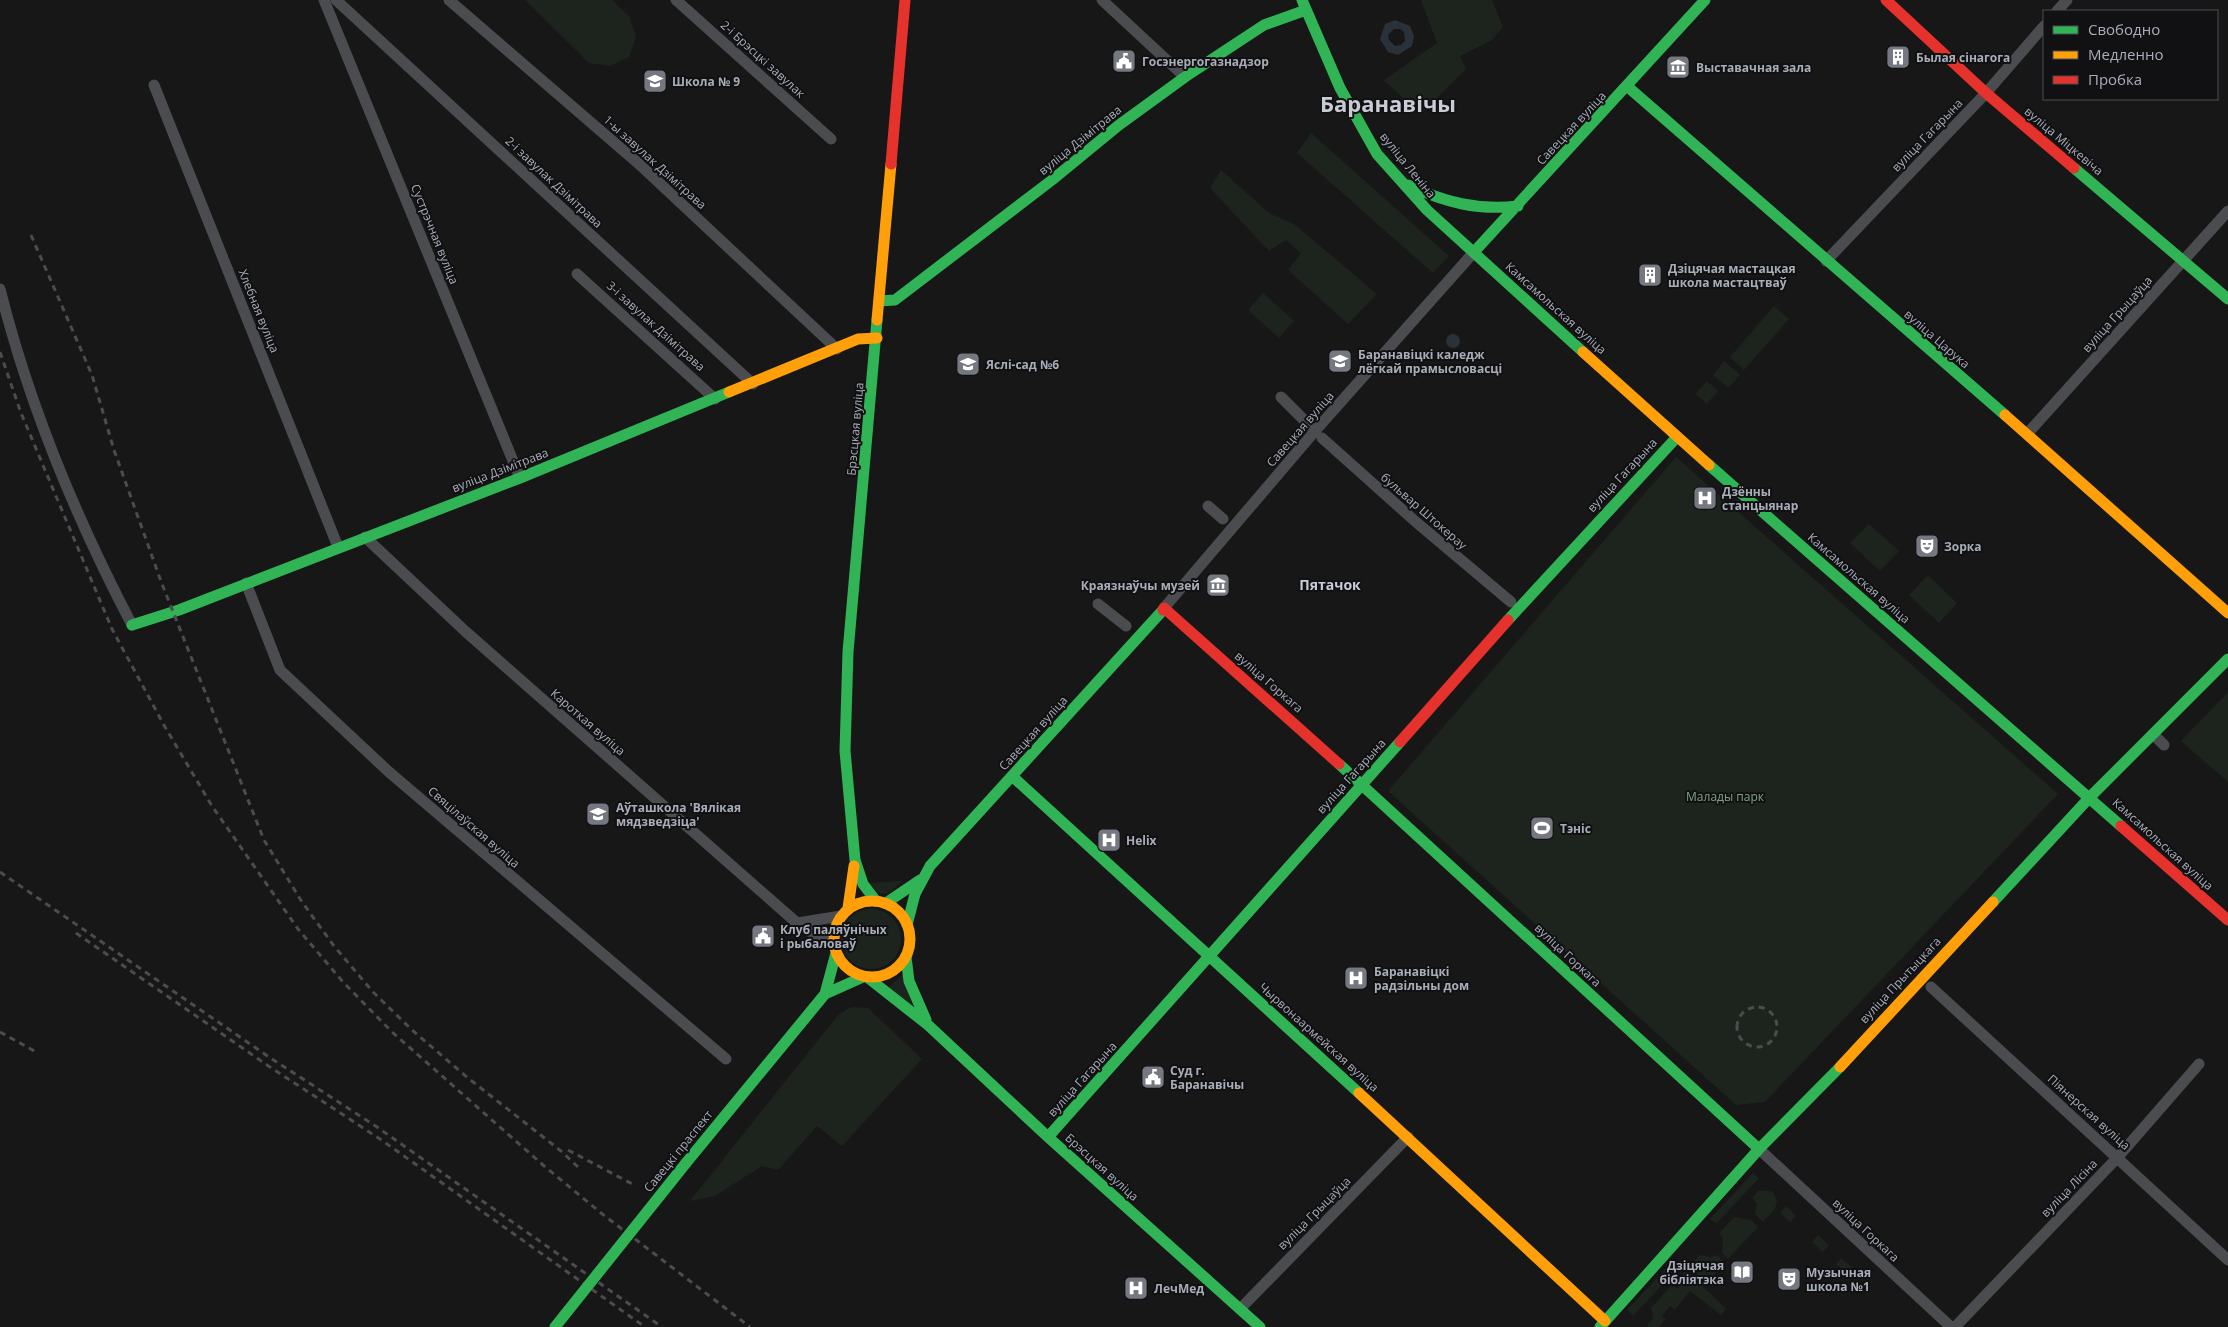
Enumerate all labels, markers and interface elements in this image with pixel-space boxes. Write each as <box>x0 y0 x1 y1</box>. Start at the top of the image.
legend <box>2043 10 2218 100</box>
street label: 2-і Брэсцкі завулак <box>717 16 809 102</box>
text: Свободно <box>2088 19 2160 39</box>
building icon: Былая сінагога <box>1885 44 1911 70</box>
text: Медленно <box>2088 44 2164 64</box>
public building icon: Госэнергогазнадзор <box>1111 48 1137 74</box>
place label: Былая сінагога <box>1916 49 2010 66</box>
place label: Госэнергогазнадзор <box>1142 53 1269 70</box>
museum icon: Выставачная зала <box>1665 54 1691 80</box>
place label: Выставачная зала <box>1696 59 1811 76</box>
school or university icon: Школа № 9 <box>642 68 668 94</box>
text: Пробка <box>2088 69 2142 89</box>
place label: Школа № 9 <box>672 73 740 90</box>
street label: Савецкая вуліца <box>1532 87 1610 169</box>
district label: Баранавічы <box>1320 88 1456 118</box>
street label: вуліца Гагарына <box>1888 95 1966 175</box>
street label: вуліца Дзімітрава <box>1035 101 1125 179</box>
street label: вуліца Міцкевіча <box>2021 103 2107 179</box>
street label: 1-ы завулак Дзімітрава <box>600 111 710 213</box>
street label: вуліца Леніна <box>1376 129 1440 201</box>
street label: 2-і завулак Дзімітрава <box>502 132 606 232</box>
street label: Сустрэчная вуліца <box>407 181 463 287</box>
street label: Камсамольская вуліца <box>1502 258 1610 358</box>
place label: Дзіцячая мастацкая школа мастацтваў <box>1668 260 1796 291</box>
building icon: Дзіцячая мастацкая школа мастацтваў <box>1637 262 1663 288</box>
street label: Хлебная вуліца <box>235 267 283 355</box>
street label: вуліца Грыцаўца <box>2078 272 2156 356</box>
street label: 3-і завулак Дзімітрава <box>603 277 709 375</box>
street label: вуліца Царука <box>1901 306 1973 372</box>
place label: Баранавіцкі каледж лёгкай прамысловасці <box>1358 346 1502 377</box>
school or university icon: Баранавіцкі каледж лёгкай прамысловасці <box>1327 348 1353 374</box>
school or university icon: Яслі-сад №6 <box>955 351 981 377</box>
place label: Яслі-сад №6 <box>985 356 1059 373</box>
street label: Брэсцкая вуліца <box>842 382 868 476</box>
street label: Савецкая вуліца <box>1262 388 1338 470</box>
street label: вуліца Гагарына <box>1583 434 1661 516</box>
street label: вуліца Дзімітрава <box>449 444 551 496</box>
street label: бульвар Штокерау <box>1377 469 1472 554</box>
place label: Дзённы станцыянар <box>1722 483 1799 514</box>
hospital icon: Дзённы станцыянар <box>1692 485 1718 511</box>
street label: Камсамольская вуліца <box>1804 529 1914 627</box>
theatre icon: Зорка <box>1914 533 1940 559</box>
place label: Зорка <box>1944 538 1981 555</box>
museum icon: Краязнаўчы музей <box>1205 572 1231 598</box>
district label: Пятачок <box>1299 575 1361 594</box>
place label: Краязнаўчы музей <box>1081 577 1200 594</box>
street label: вуліца Горкага <box>1231 648 1307 716</box>
street label: Кароткая вуліца <box>547 685 629 759</box>
street label: Савецкая вуліца <box>995 692 1071 774</box>
street label: вуліца Гагарына <box>1313 735 1389 817</box>
street label: Свяцілаўская вуліца <box>424 782 524 872</box>
park label: Малады парк <box>1686 788 1765 805</box>
street label: Камсамольская вуліца <box>2109 794 2217 894</box>
place label: Аўташкола 'Вялікая мядзведзіца' <box>616 799 741 830</box>
school or university icon: Аўташкола 'Вялікая мядзведзіца' <box>585 801 611 827</box>
sports icon: Тэніс <box>1529 815 1555 841</box>
place label: Тэніс <box>1560 820 1591 837</box>
hospital icon: Helix <box>1096 827 1122 853</box>
place label: Helix <box>1126 832 1157 849</box>
street label: вуліца Горкага <box>1531 920 1605 990</box>
place label: Клуб паляўнічых і рыбаловаў <box>780 921 887 952</box>
public building icon: Клуб паляўнічых і рыбаловаў <box>750 923 776 949</box>
street label: вуліца Прытыцкага <box>1855 933 1945 1027</box>
place label: Баранавіцкі радзільны дом <box>1374 963 1469 994</box>
hospital icon: Баранавіцкі радзільны дом <box>1343 965 1369 991</box>
street label: Чырвонаармейская вуліца <box>1255 979 1383 1095</box>
street label: вуліца Гагарына <box>1044 1038 1120 1120</box>
place label: Суд г. Баранавічы <box>1170 1062 1244 1093</box>
public building icon: Суд г. Баранавічы <box>1140 1064 1166 1090</box>
street label: Піянерская вуліца <box>2044 1070 2134 1154</box>
street label: Савецкі праспект <box>640 1106 717 1196</box>
street label: Брэсцкая вуліца <box>1062 1129 1142 1205</box>
street label: вуліца Лісіна <box>2037 1155 2101 1221</box>
street label: вуліца Грыцаўца <box>1274 1173 1354 1253</box>
street label: вуліца Горкага <box>1829 1195 1903 1265</box>
place label: Дзіцячая бібліятэка <box>1659 1257 1724 1288</box>
library icon: Дзіцячая бібліятэка <box>1729 1259 1755 1285</box>
place label: Музычная школа №1 <box>1806 1264 1871 1295</box>
theatre icon: Музычная школа №1 <box>1776 1266 1802 1292</box>
hospital icon: ЛечМед <box>1123 1275 1149 1301</box>
place label: ЛечМед <box>1154 1280 1204 1297</box>

